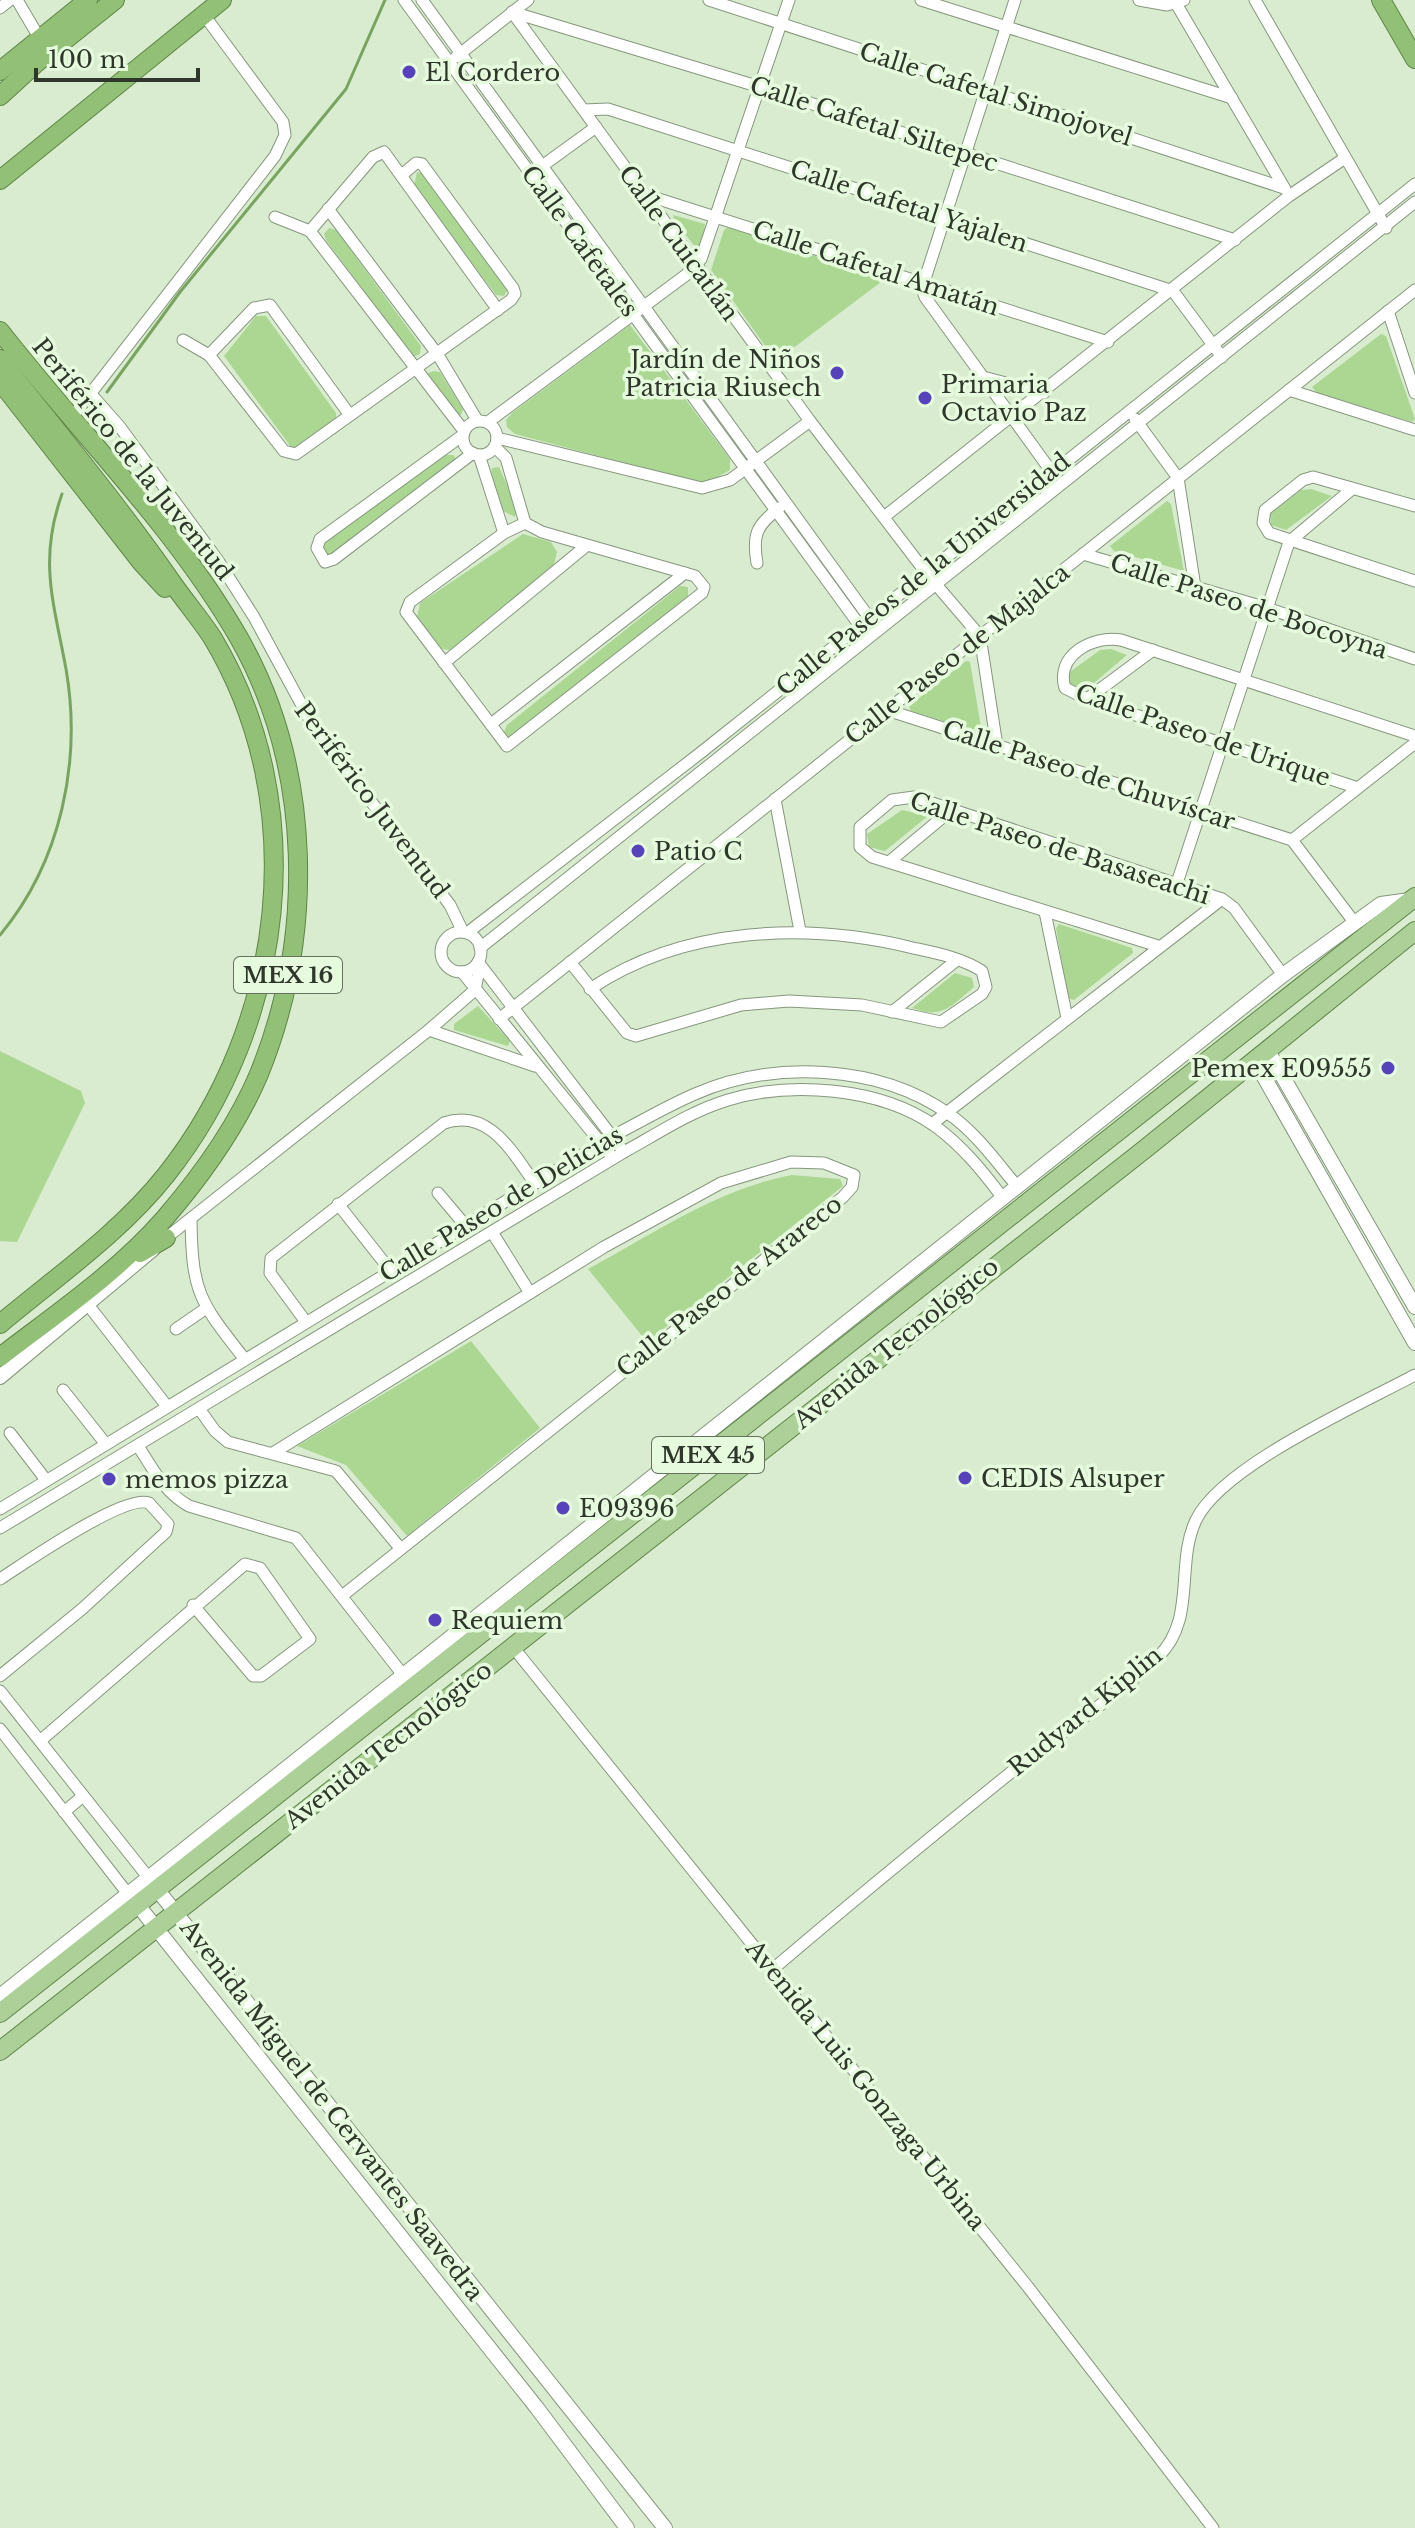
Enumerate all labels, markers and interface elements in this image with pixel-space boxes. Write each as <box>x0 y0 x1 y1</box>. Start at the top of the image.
scale bar <box>36 32 198 82</box>
street label: Calle Cafetal Simojovel <box>856 36 1136 152</box>
text: 100 m <box>48 45 126 74</box>
place label: El Cordero <box>425 58 560 87</box>
marker: El Cordero <box>400 63 418 81</box>
street label: Calle Cafetal Siltepec <box>746 70 1002 178</box>
street label: Calle Cafetal Yajalen <box>787 154 1031 258</box>
street label: Calle Cafetales <box>516 160 644 322</box>
street label: Calle Cuicatlán <box>613 160 745 326</box>
street label: Calle Cafetal Amatán <box>749 214 1003 322</box>
street label: Periférico de la Juventud <box>26 332 240 586</box>
place label: Jardín de Niños Patricia Riusech <box>625 345 821 402</box>
marker: Jardín de Niños Patricia Riusech <box>828 364 846 382</box>
place label: Primaria Octavio Paz <box>941 370 1087 427</box>
marker: Primaria Octavio Paz <box>916 389 934 407</box>
street label: Calle Paseos de la Universidad <box>770 446 1076 702</box>
street label: Calle Paseo de Bocoyna <box>1107 547 1392 665</box>
street label: Calle Paseo de Majalca <box>839 557 1075 750</box>
street label: Calle Paseo de Urique <box>1072 678 1334 792</box>
street label: Periférico Juventud <box>289 696 455 904</box>
street label: Calle Paseo de Chuvíscar <box>939 714 1239 836</box>
street label: Calle Paseo de Basaseachi <box>906 786 1214 910</box>
place label: Patio C <box>654 837 743 866</box>
marker: Patio C <box>629 842 647 860</box>
road number: MEX 16 <box>234 957 342 993</box>
place label: Pemex E09555 <box>1191 1054 1372 1083</box>
marker: Pemex E09555 <box>1379 1059 1397 1077</box>
street label: Calle Paseo de Delicias <box>374 1120 628 1288</box>
street label: Calle Paseo de Arareco <box>610 1189 848 1383</box>
street label: Avenida Tecnológico <box>787 1251 1004 1435</box>
road number: MEX 45 <box>652 1437 764 1473</box>
place label: CEDIS Alsuper <box>981 1464 1165 1493</box>
place label: memos pizza <box>125 1465 289 1494</box>
marker: CEDIS Alsuper <box>956 1469 974 1487</box>
marker: memos pizza <box>100 1470 118 1488</box>
place label: E09396 <box>579 1494 675 1523</box>
marker: E09396 <box>554 1499 572 1517</box>
place label: Requiem <box>451 1606 563 1635</box>
marker: Requiem <box>426 1611 444 1629</box>
street label: Rudyard Kiplin <box>1002 1640 1168 1782</box>
street label: Avenida Tecnológico <box>278 1655 498 1836</box>
street label: Avenida Miguel de Cervantes Saavedra <box>174 1913 490 2307</box>
street label: Avenida Luis Gonzaga Urbina <box>739 1933 992 2236</box>

